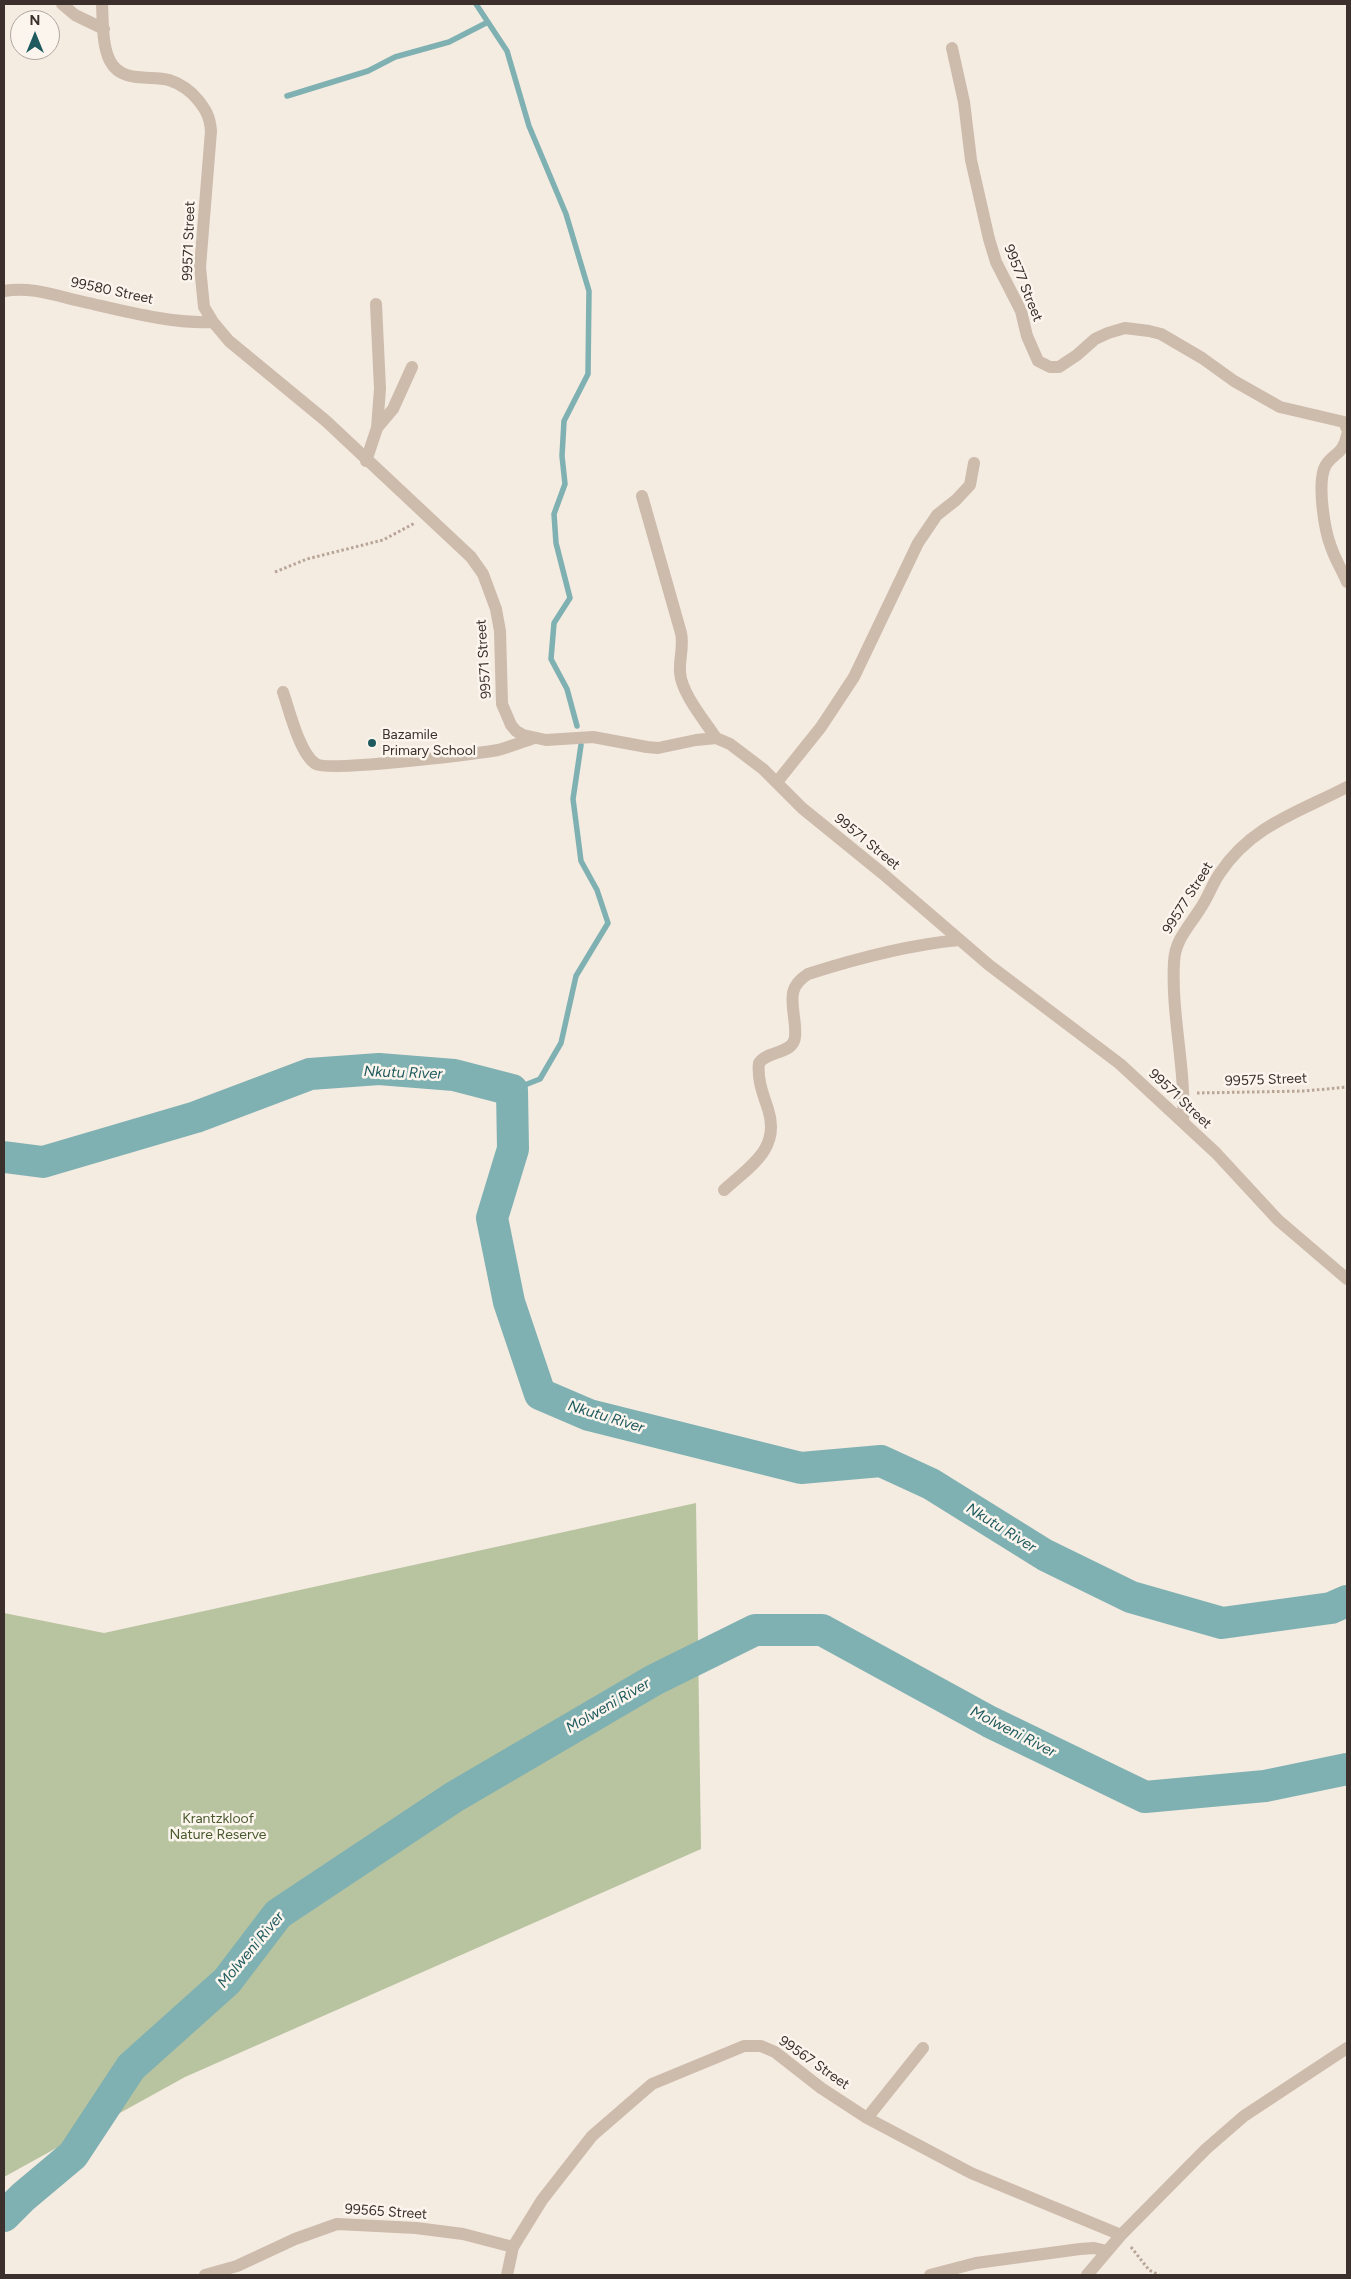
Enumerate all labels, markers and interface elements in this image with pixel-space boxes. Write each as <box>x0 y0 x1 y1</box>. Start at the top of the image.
north arrow <box>10 10 60 60</box>
text: N <box>30 12 40 29</box>
street label: 99571 Street <box>179 201 199 281</box>
street label: 99577 Street <box>1000 242 1046 324</box>
street label: 99580 Street <box>69 274 155 308</box>
street label: 99571 Street <box>473 619 495 699</box>
place label: Bazamile Primary School <box>382 727 476 760</box>
marker: Bazamile Primary School <box>366 737 378 749</box>
street label: 99571 Street <box>831 810 903 874</box>
street label: 99577 Street <box>1159 859 1217 937</box>
water label: Nkutu River <box>363 1063 443 1083</box>
street label: 99571 Street <box>1145 1066 1215 1132</box>
street label: 99575 Street <box>1225 1070 1307 1090</box>
water label: Nkutu River <box>566 1397 646 1437</box>
water label: Nkutu River <box>963 1499 1039 1557</box>
water label: Molweni River <box>563 1675 653 1737</box>
water label: Molweni River <box>967 1703 1059 1761</box>
park label: Krantzkloof Nature Reserve <box>170 1811 266 1844</box>
water label: Molweni River <box>214 1908 288 1992</box>
street label: 99567 Street <box>776 2033 852 2093</box>
street label: 99565 Street <box>344 2201 428 2223</box>

